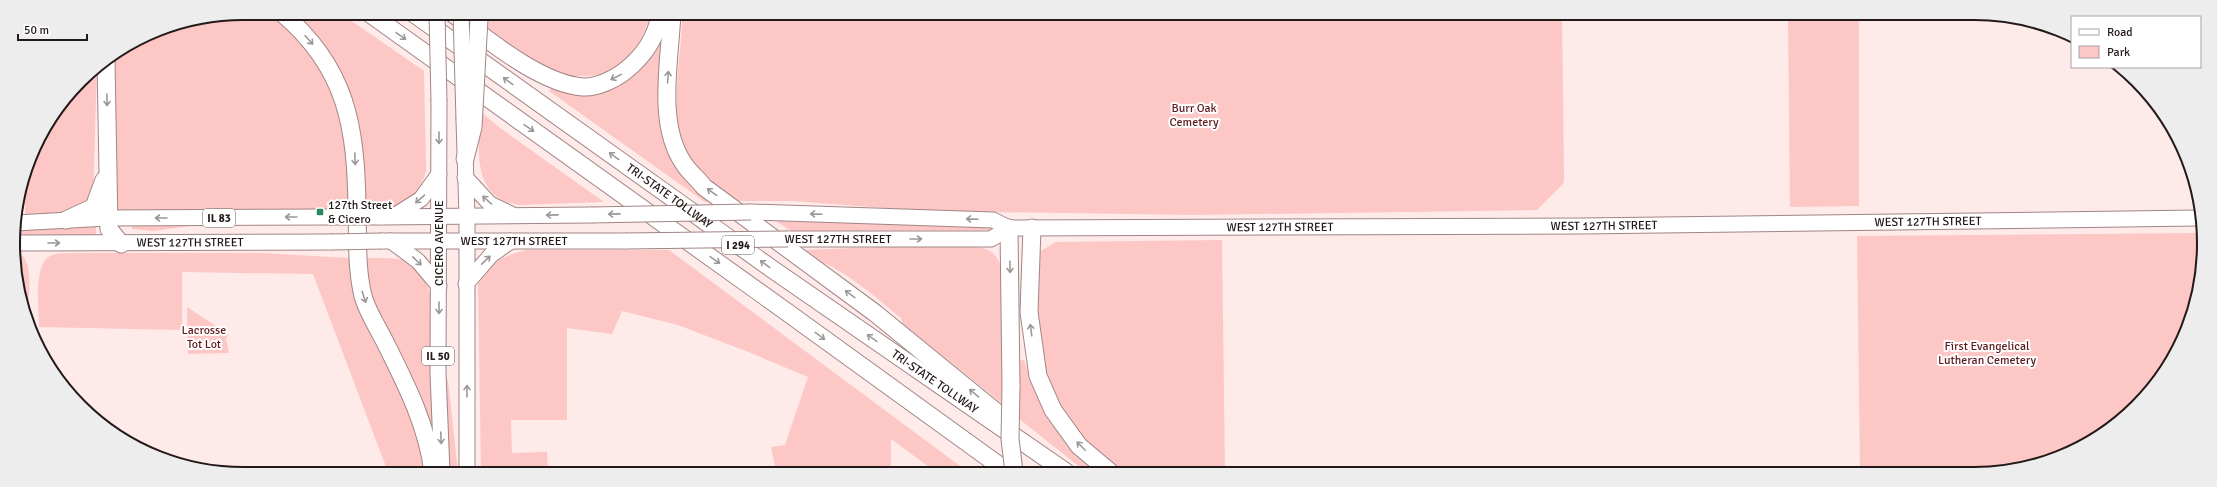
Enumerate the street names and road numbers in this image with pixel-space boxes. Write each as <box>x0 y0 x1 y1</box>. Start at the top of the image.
street label: TRI-STATE TOLLWAY <box>623 161 715 232</box>
street label: CICERO AVENUE <box>432 200 447 286</box>
road number: IL 83 <box>203 209 235 227</box>
street label: WEST 127TH STREET <box>1874 214 1982 230</box>
street label: WEST 127TH STREET <box>1550 218 1658 234</box>
street label: WEST 127TH STREET <box>1226 220 1334 235</box>
street label: WEST 127TH STREET <box>785 232 892 247</box>
street label: WEST 127TH STREET <box>461 234 568 249</box>
street label: WEST 127TH STREET <box>136 235 244 251</box>
road number: I 294 <box>722 236 754 254</box>
road number: IL 50 <box>422 347 454 365</box>
street label: TRI-STATE TOLLWAY <box>888 347 981 417</box>

